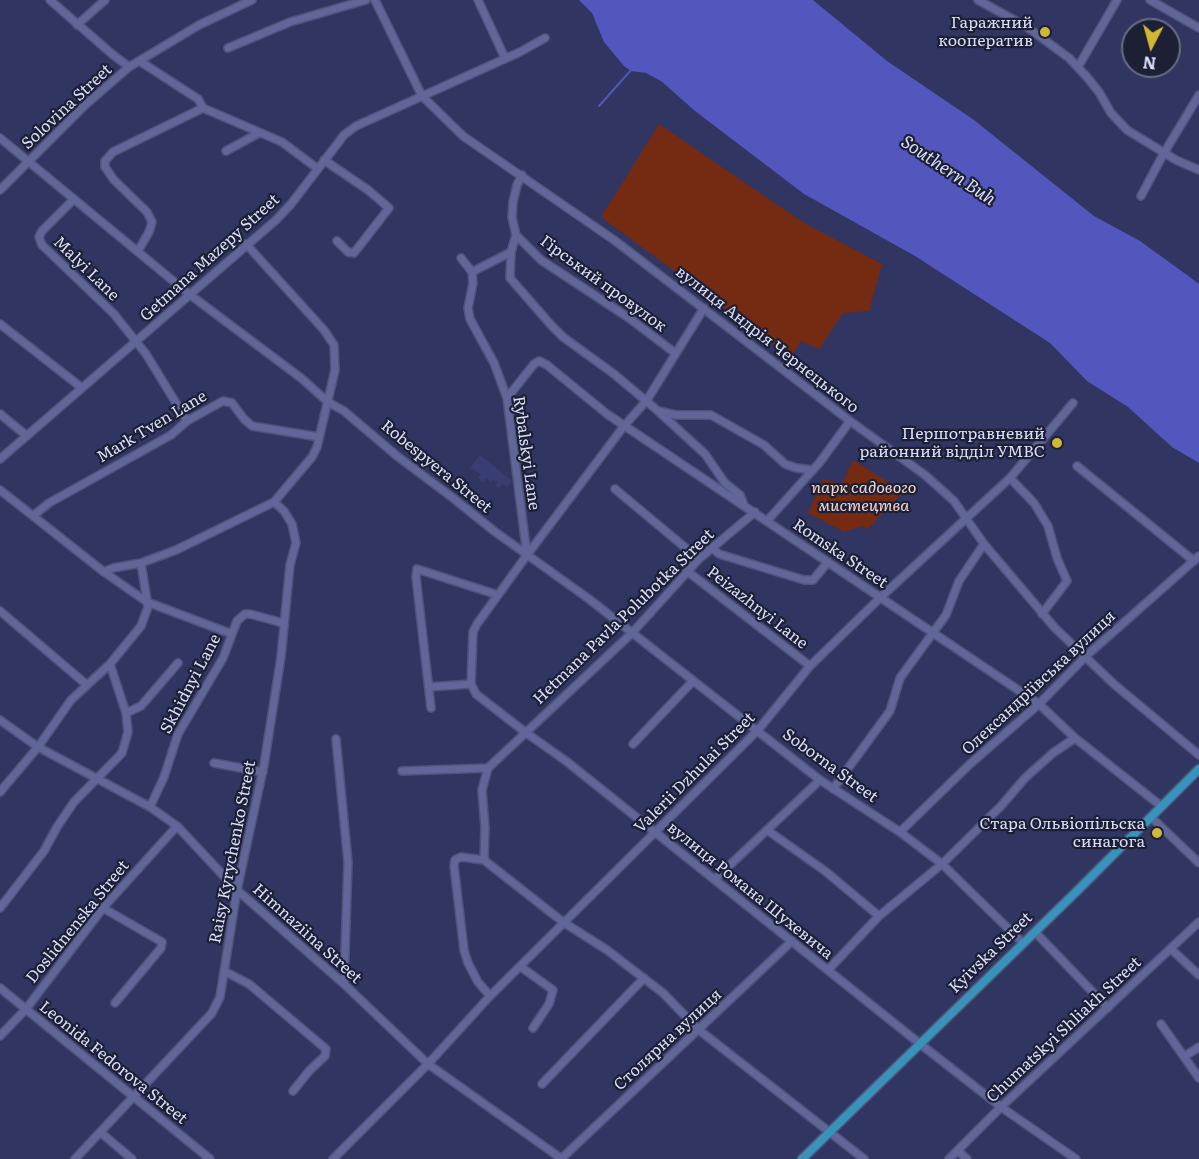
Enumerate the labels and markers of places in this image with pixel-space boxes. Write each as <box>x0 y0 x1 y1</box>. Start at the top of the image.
place label: Гаражний кооператив <box>938 13 1033 51</box>
marker: Гаражний кооператив <box>1038 25 1052 39</box>
place label: Першотравневий районний відділ УМВС <box>859 424 1045 462</box>
marker: Першотравневий районний відділ УМВС <box>1050 436 1064 450</box>
place label: Стара Ольвіопільска синагога <box>979 814 1145 852</box>
marker: Стара Ольвіопільска синагога <box>1150 826 1164 840</box>

